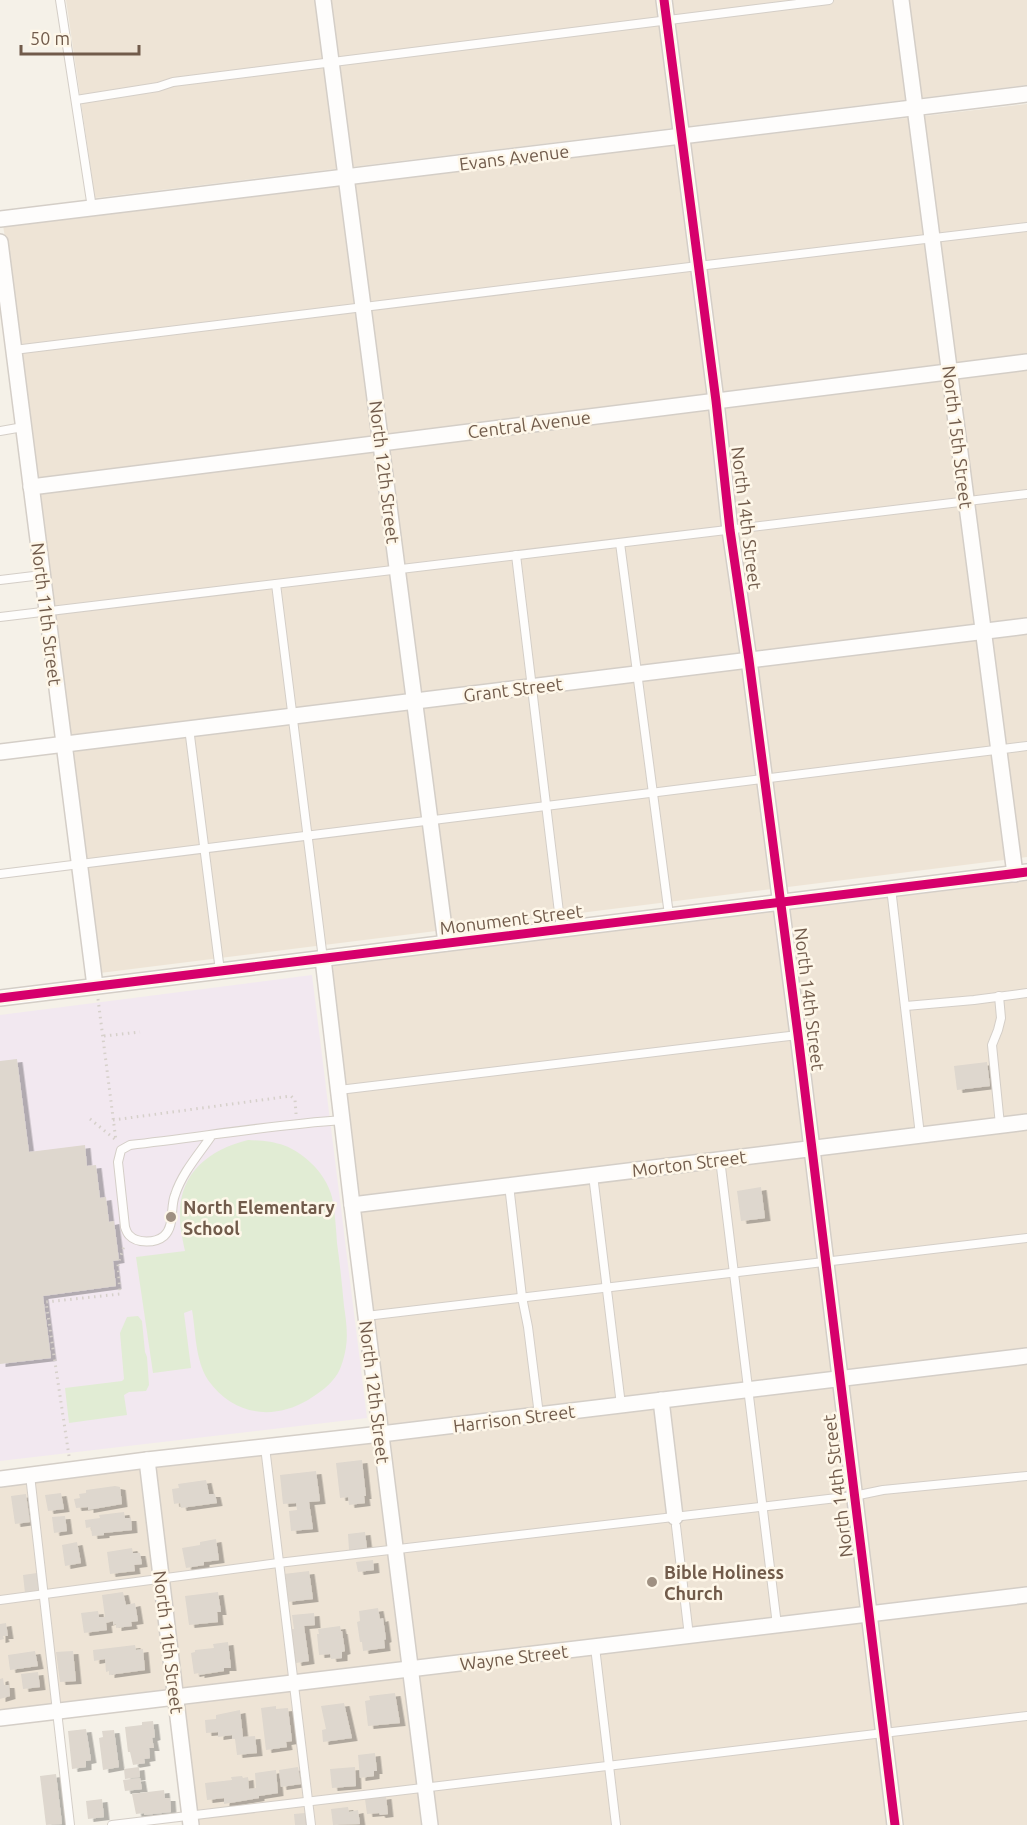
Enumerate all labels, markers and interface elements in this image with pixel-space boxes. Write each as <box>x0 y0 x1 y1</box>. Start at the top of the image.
scale bar <box>21 18 140 56</box>
text: 50 m <box>30 28 70 48</box>
street label: Evans Avenue <box>458 140 570 174</box>
street label: North 15th Street <box>939 364 977 510</box>
street label: North 12th Street <box>366 399 404 545</box>
street label: Central Avenue <box>466 407 592 441</box>
street label: North 14th Street <box>728 445 766 591</box>
street label: North 11th Street <box>28 541 66 687</box>
street label: Grant Street <box>462 673 564 705</box>
street label: Monument Street <box>438 900 584 938</box>
street label: North 14th Street <box>791 926 829 1072</box>
street label: Morton Street <box>631 1146 747 1180</box>
place label: North Elementary School <box>183 1197 335 1238</box>
marker: North Elementary School <box>164 1210 178 1224</box>
street label: North 12th Street <box>356 1319 394 1465</box>
street label: Harrison Street <box>452 1401 576 1435</box>
street label: North 14th Street <box>818 1413 856 1559</box>
place label: Bible Holiness Church <box>664 1562 784 1603</box>
street label: North 11th Street <box>150 1569 188 1715</box>
marker: Bible Holiness Church <box>645 1575 659 1589</box>
street label: Wayne Street <box>459 1640 569 1674</box>

